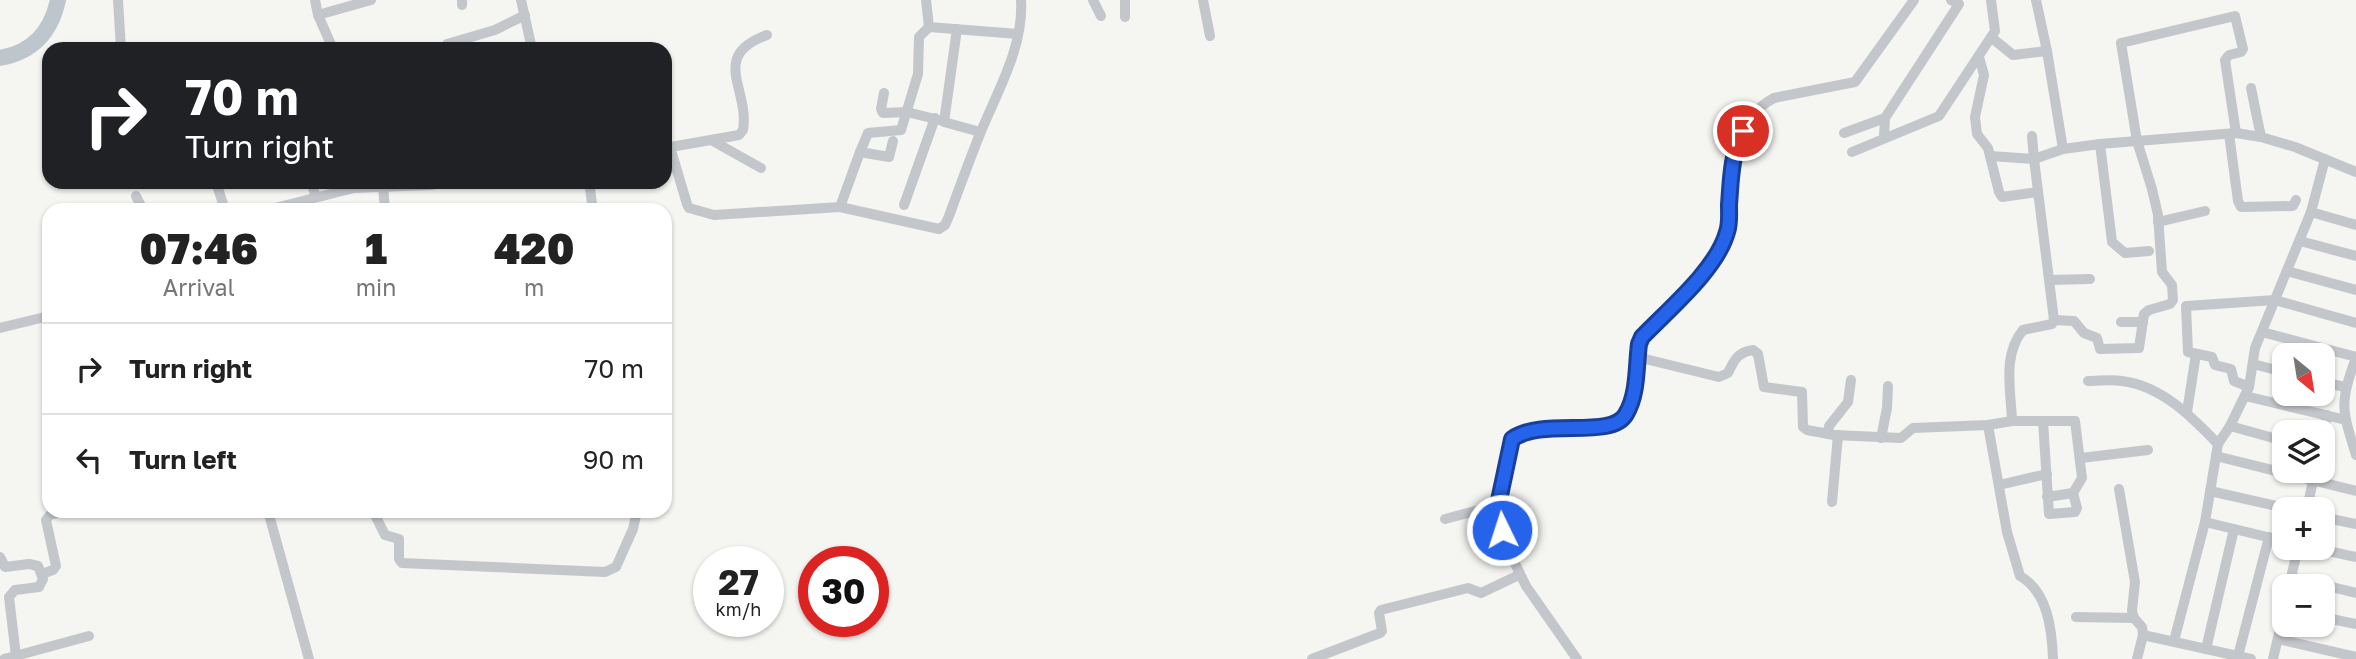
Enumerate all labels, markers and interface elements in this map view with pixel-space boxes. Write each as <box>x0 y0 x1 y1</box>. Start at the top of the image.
text: 70 m <box>185 67 299 126</box>
icon: right <box>70 70 161 161</box>
pin <box>1713 101 1773 161</box>
icon: arrive <box>1724 112 1762 150</box>
text: Turn right <box>185 127 334 165</box>
text: 07:46 <box>140 223 258 273</box>
text: 1 <box>365 223 387 273</box>
text: 420 <box>494 223 574 273</box>
text: Arrival <box>163 273 235 301</box>
text: min <box>356 273 396 301</box>
text: m <box>524 273 544 301</box>
north arrow <box>2272 343 2334 406</box>
map controls <box>2272 343 2335 637</box>
icon: right <box>70 350 108 388</box>
text: Turn right <box>129 353 252 384</box>
text: 70 m <box>585 353 644 384</box>
button: layers <box>2272 420 2335 483</box>
icon: left <box>70 441 108 479</box>
text: Turn left <box>129 444 237 475</box>
text: 90 m <box>583 444 644 475</box>
position arrow <box>1465 493 1539 567</box>
button: + <box>2272 497 2335 560</box>
speed limit sign: 30 <box>798 546 889 637</box>
text: 27 <box>718 561 759 603</box>
button: − <box>2272 574 2335 637</box>
text: km/h <box>716 598 761 620</box>

